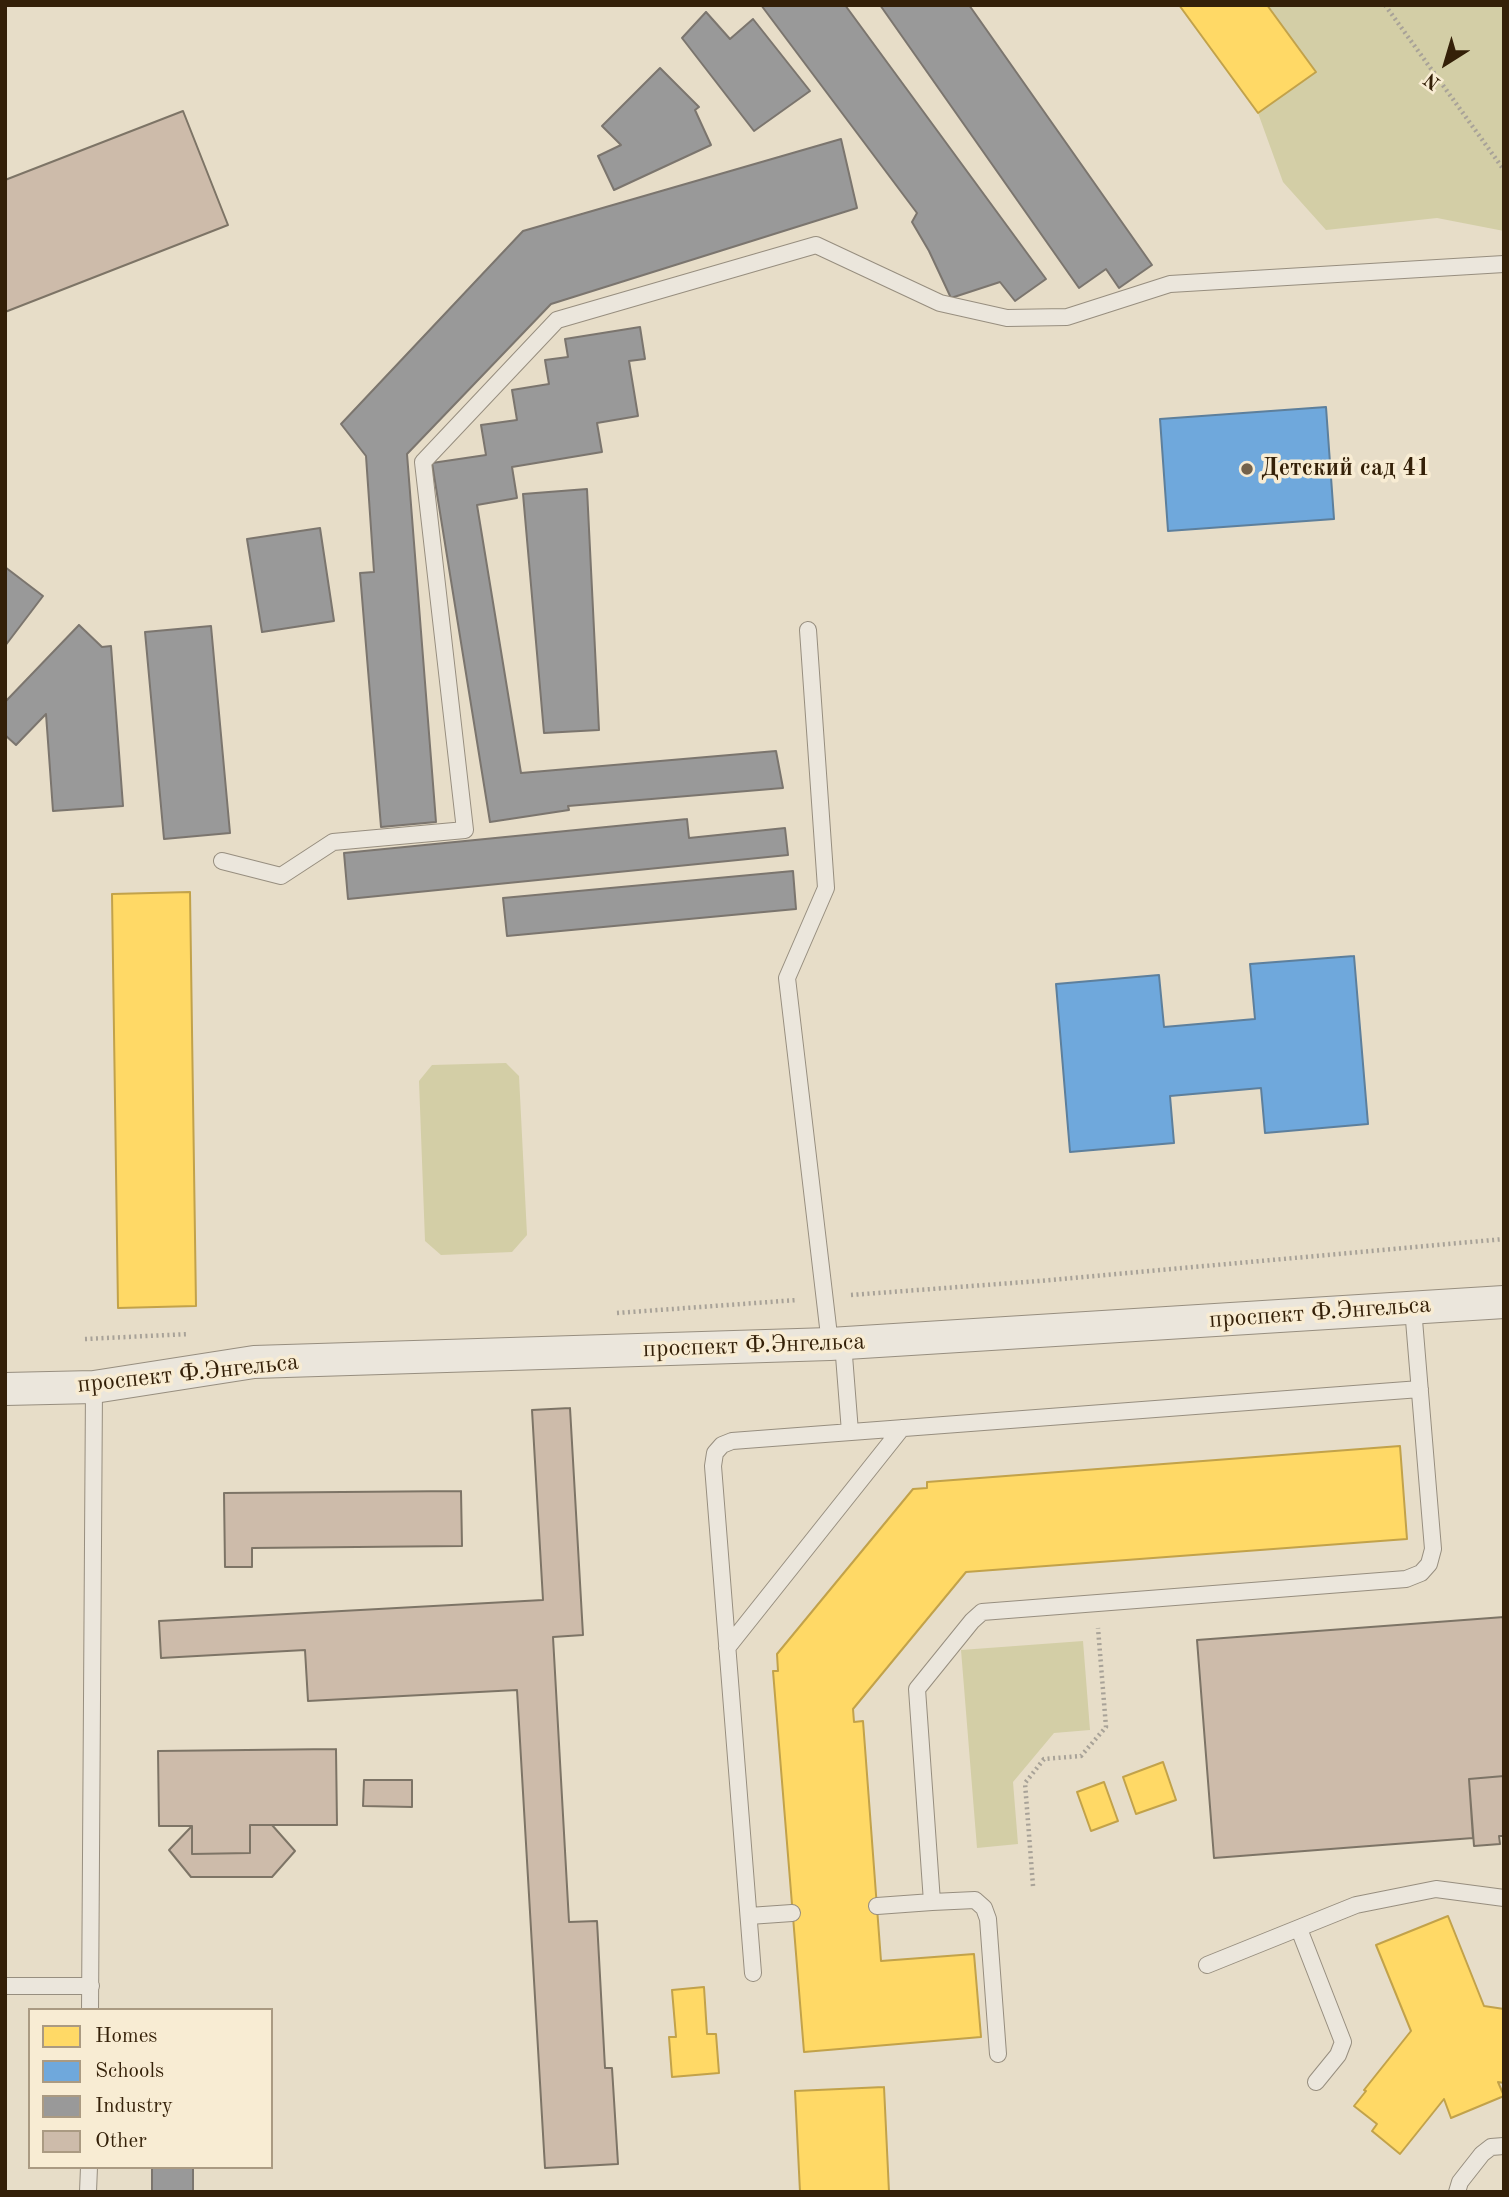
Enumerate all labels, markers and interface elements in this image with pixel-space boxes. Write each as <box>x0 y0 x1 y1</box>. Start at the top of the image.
north arrow <box>1411 28 1481 98</box>
text: N <box>1422 68 1445 92</box>
place label: Детский сад 41 <box>1261 455 1430 483</box>
marker: Детский сад 41 <box>1239 461 1255 477</box>
street label: проспект Ф.Энгельса <box>1208 1291 1432 1335</box>
street label: проспект Ф.Энгельса <box>642 1328 866 1364</box>
street label: проспект Ф.Энгельса <box>76 1348 300 1400</box>
legend <box>28 2008 273 2169</box>
text: Homes <box>95 2026 157 2047</box>
text: Schools <box>95 2061 164 2082</box>
text: Industry <box>95 2096 173 2117</box>
text: Other <box>95 2131 147 2152</box>

